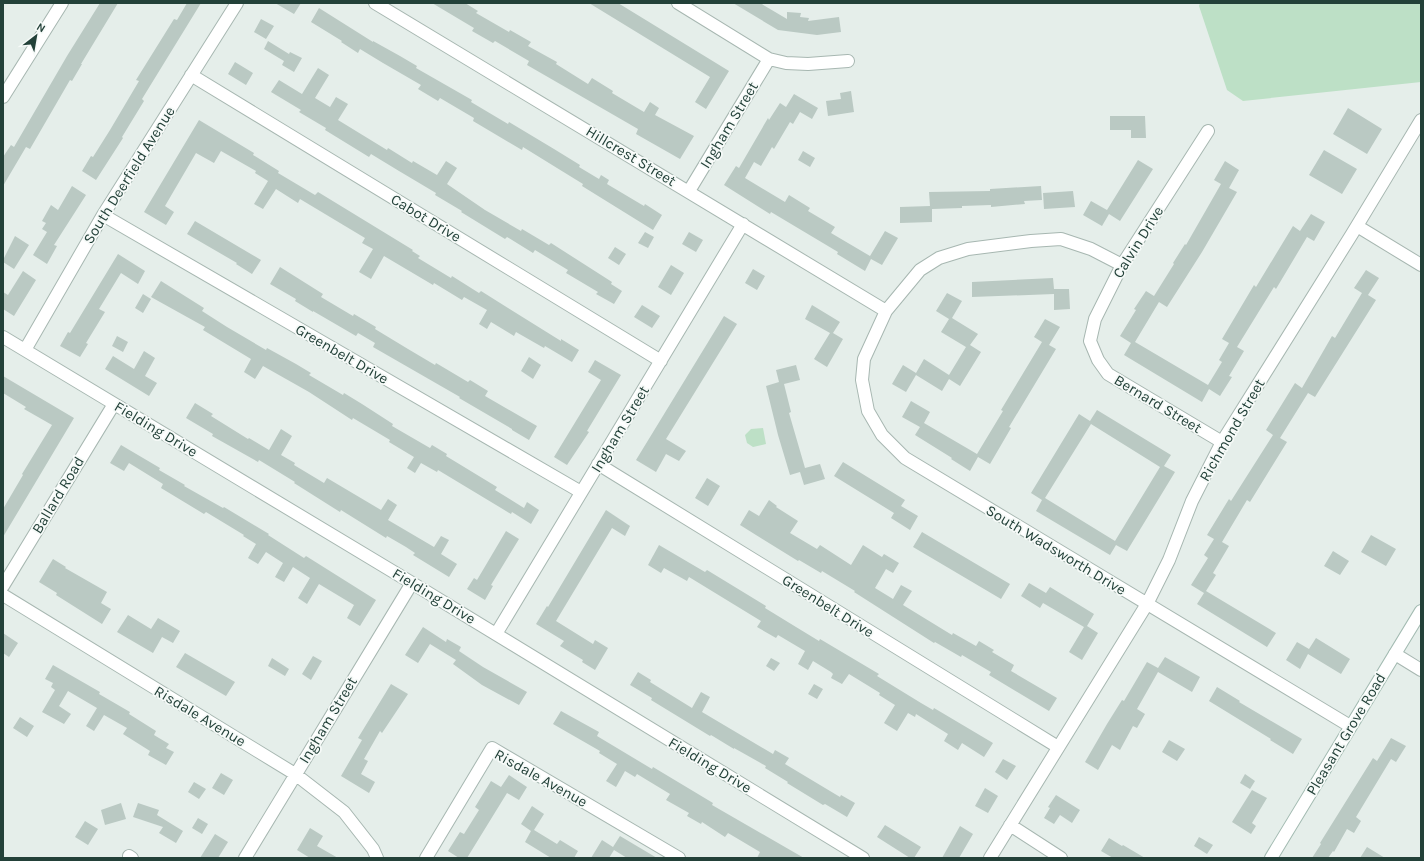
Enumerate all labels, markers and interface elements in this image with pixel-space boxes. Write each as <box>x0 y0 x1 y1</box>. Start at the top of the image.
north arrow <box>16 16 56 56</box>
text: N <box>34 20 48 35</box>
street label: Ingham Street <box>696 78 762 172</box>
street label: South Deerfield Avenue <box>79 103 179 247</box>
street label: Hillcrest Street <box>583 122 680 190</box>
street label: Cabot Drive <box>388 190 464 246</box>
street label: Calvin Drive <box>1109 203 1167 281</box>
street label: Greenbelt Drive <box>292 320 392 388</box>
street label: Bernard Street <box>1111 371 1205 437</box>
street label: Richmond Street <box>1195 375 1269 484</box>
street label: Ingham Street <box>587 382 653 476</box>
street label: Fielding Drive <box>111 397 201 461</box>
street label: Ballard Road <box>28 453 88 537</box>
street label: South Wadsworth Drive <box>983 501 1129 599</box>
street label: Fielding Drive <box>389 564 479 628</box>
street label: Greenbelt Drive <box>779 571 877 641</box>
street label: Pleasant Grove Road <box>1302 670 1390 798</box>
street label: Ingham Street <box>295 673 361 767</box>
street label: Risdale Avenue <box>151 682 249 750</box>
street label: Fielding Drive <box>665 733 755 797</box>
street label: Risdale Avenue <box>491 745 591 811</box>

